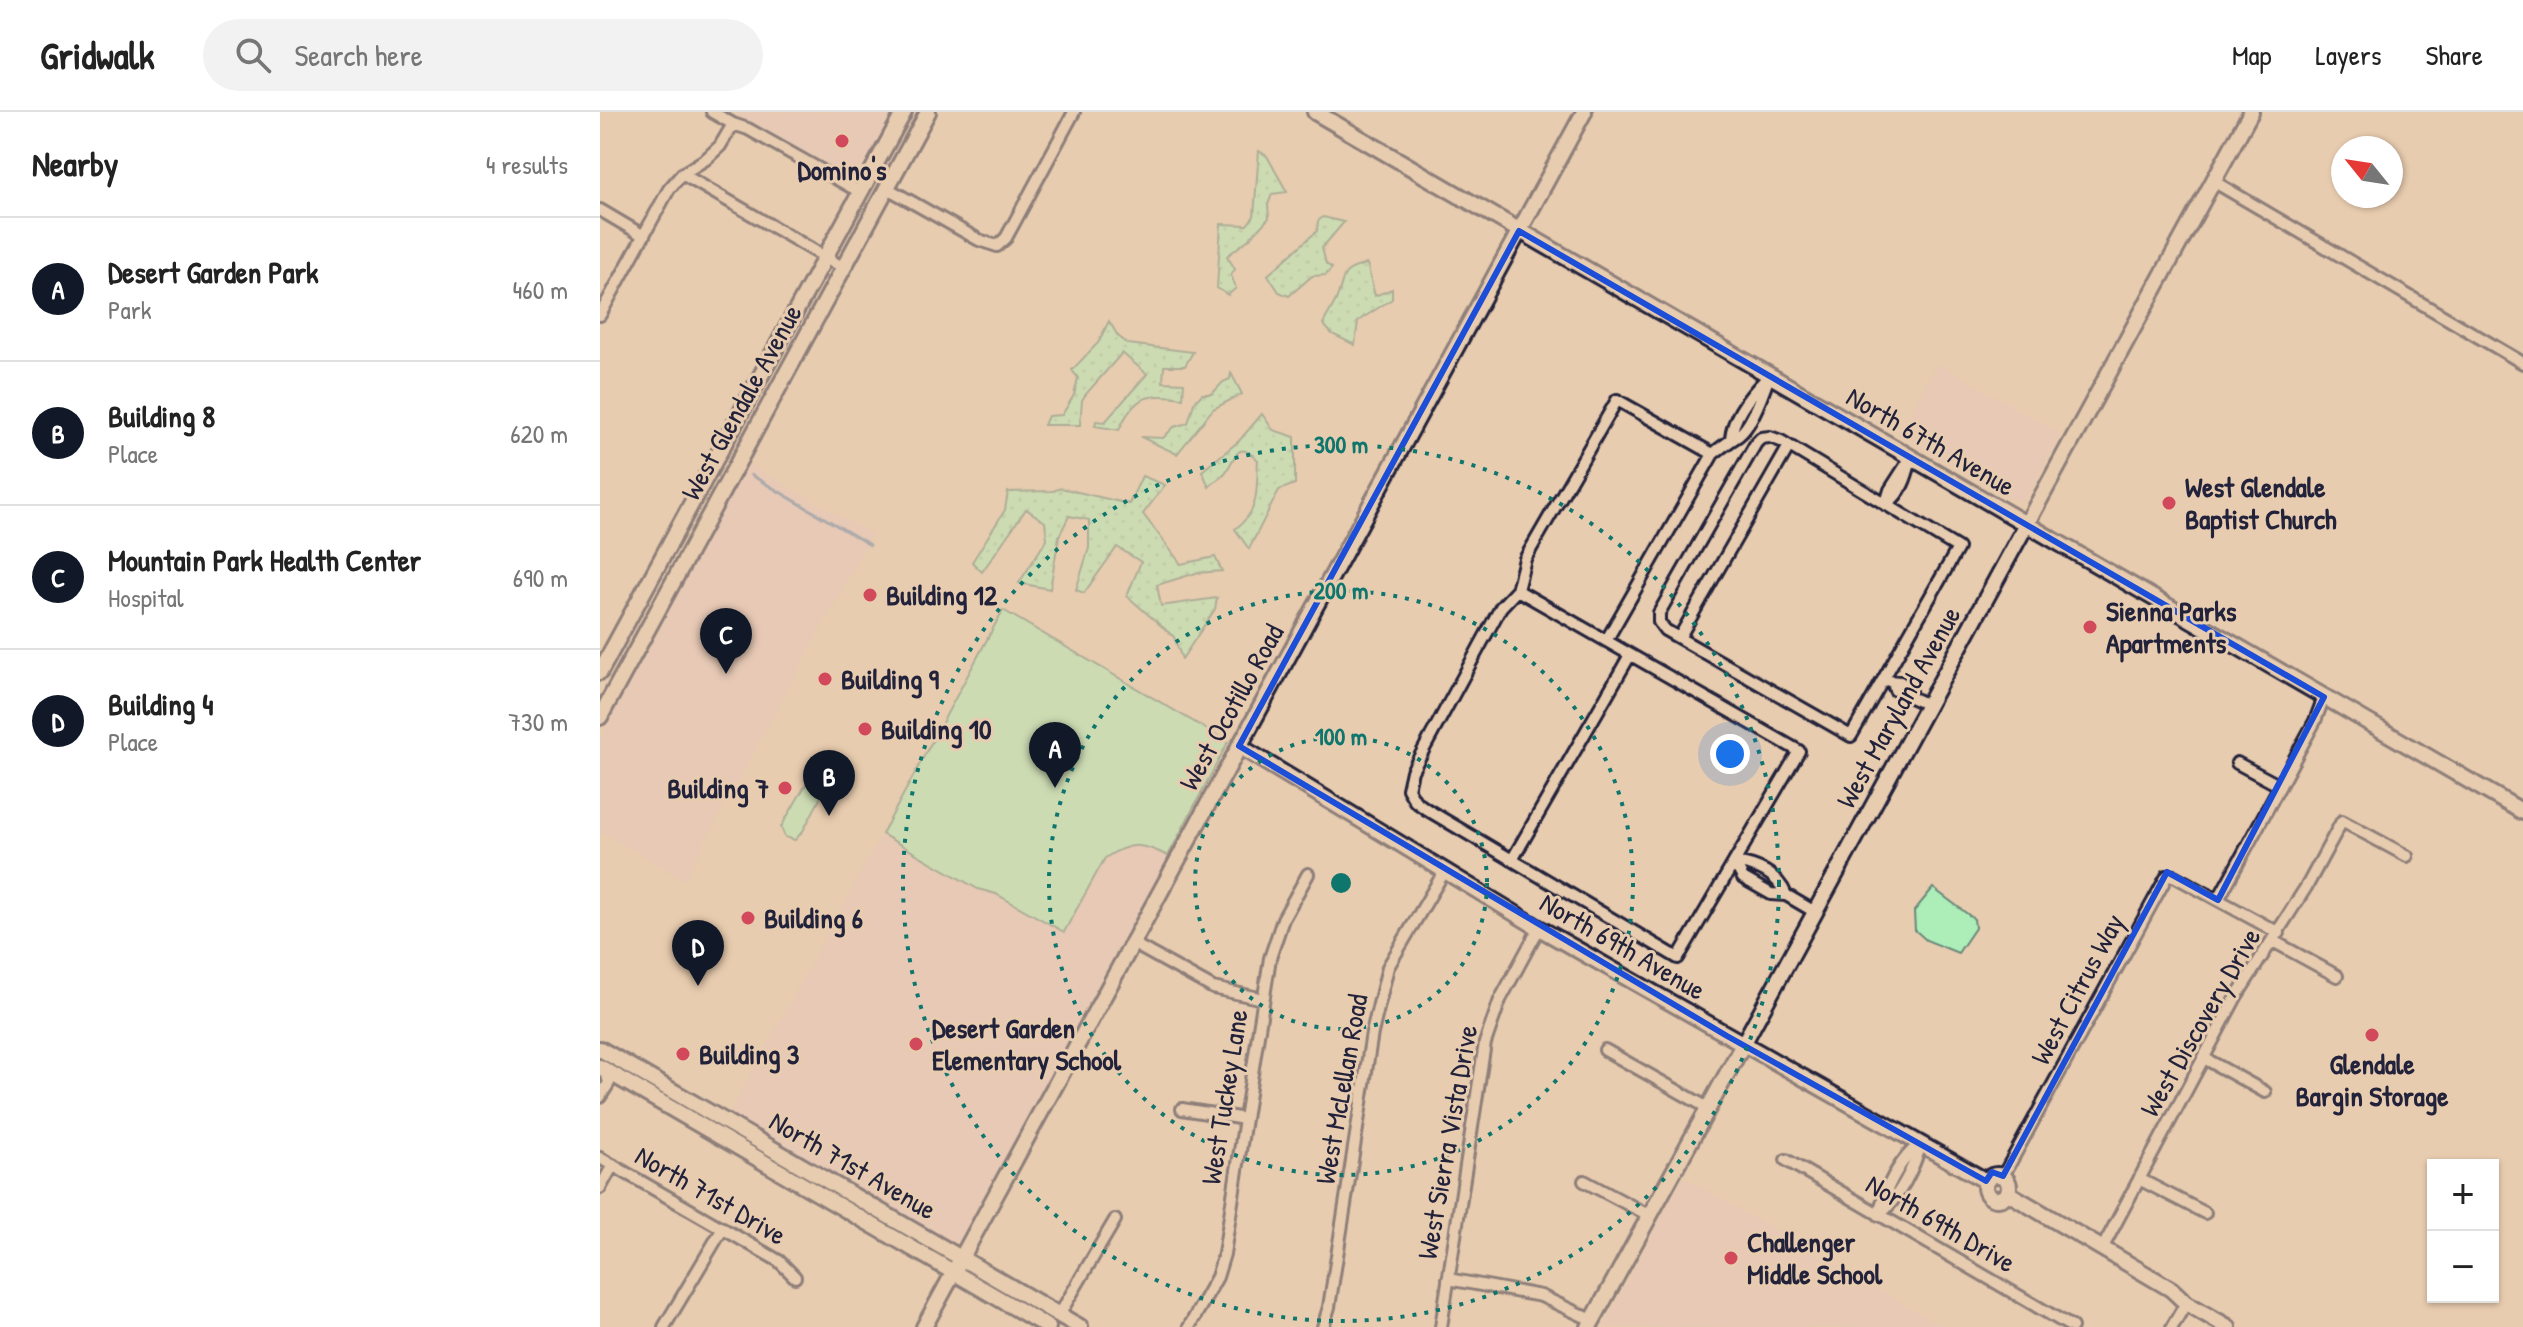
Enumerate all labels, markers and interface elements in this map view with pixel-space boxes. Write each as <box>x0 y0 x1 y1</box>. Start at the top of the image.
search box <box>203 19 763 91</box>
text: Gridwalk <box>40 29 155 81</box>
icon: search <box>231 33 275 77</box>
text: Search here <box>295 35 423 75</box>
text: Map <box>2232 36 2272 74</box>
text: Layers <box>2316 36 2381 74</box>
text: Share <box>2425 36 2483 74</box>
marker: Domino's <box>833 132 851 150</box>
north arrow <box>2331 136 2403 208</box>
text: Nearby <box>32 141 118 187</box>
text: 4 results <box>486 147 568 182</box>
place label: Domino's <box>797 151 887 189</box>
text: Desert Garden Park <box>108 252 318 292</box>
text: A <box>52 272 64 307</box>
text: 460 m <box>513 272 568 307</box>
text: Park <box>108 292 152 327</box>
street label: West Glendale Avenue <box>672 298 810 506</box>
street label: North 67th Avenue <box>1840 377 2022 505</box>
text: Building 8 <box>108 396 215 436</box>
text: B <box>51 416 65 451</box>
text: 620 m <box>510 416 568 451</box>
text: 300 m <box>1314 428 1368 460</box>
text: Place <box>108 436 158 471</box>
place label: West Glendale Baptist Church <box>2185 468 2337 539</box>
marker: West Glendale Baptist Church <box>2160 494 2178 512</box>
text: Mountain Park Health Center <box>108 540 421 580</box>
text: C <box>51 560 65 595</box>
text: 690 m <box>513 560 568 595</box>
text: 200 m <box>1314 574 1368 606</box>
place label: Building 12 <box>886 576 998 615</box>
text: Hospital <box>108 580 184 615</box>
marker: Building 12 <box>861 586 879 604</box>
place label: Sienna Parks Apartments <box>2106 592 2237 663</box>
street label: West Maryland Avenue <box>1827 599 1969 815</box>
pin: C <box>700 608 752 674</box>
street label: West Ocotillo Road <box>1170 617 1292 797</box>
marker: Sienna Parks Apartments <box>2081 618 2099 636</box>
place label: Building 9 <box>841 660 939 699</box>
marker: Building 9 <box>816 670 834 688</box>
text: Building 4 <box>108 684 213 724</box>
text: D <box>52 704 64 739</box>
text: 730 m <box>508 704 568 739</box>
place label: Building 10 <box>881 710 992 749</box>
marker: Building 10 <box>856 720 874 738</box>
text: 100 m <box>1315 720 1367 752</box>
pin: A <box>1029 722 1081 788</box>
text: Place <box>108 724 158 759</box>
your location <box>1710 734 1750 774</box>
pin: B <box>803 750 855 816</box>
place label: Building 7 <box>667 769 769 808</box>
marker: Building 7 <box>776 779 794 797</box>
centre of rings <box>1327 869 1355 897</box>
street label: North 69th Avenue <box>1533 883 1713 1009</box>
place label: Building 6 <box>764 899 863 938</box>
street label: West Citrus Way <box>2021 907 2133 1071</box>
marker: Building 6 <box>739 909 757 927</box>
pin: D <box>672 920 724 986</box>
street label: West Discovery Drive <box>2131 921 2269 1123</box>
street label: West McLellan Road <box>1306 991 1376 1187</box>
street label: West Tuckey Lane <box>1191 1007 1257 1187</box>
place label: Desert Garden Elementary School <box>932 1009 1122 1080</box>
street label: West Sierra Vista Drive <box>1408 1022 1486 1262</box>
marker: Glendale Bargin Storage <box>2363 1026 2381 1044</box>
place label: Building 3 <box>699 1035 800 1074</box>
marker: Desert Garden Elementary School <box>907 1035 925 1053</box>
marker: Building 3 <box>674 1045 692 1063</box>
place label: Glendale Bargin Storage <box>2296 1045 2449 1116</box>
street label: North 71st Avenue <box>763 1102 943 1228</box>
street label: North 71st Drive <box>629 1136 793 1254</box>
map controls <box>2427 1159 2499 1303</box>
button: + <box>2427 1159 2499 1231</box>
street label: North 69th Drive <box>1859 1165 2023 1281</box>
place label: Challenger Middle School <box>1747 1223 1883 1293</box>
button: − <box>2427 1231 2499 1303</box>
marker: Challenger Middle School <box>1722 1249 1740 1267</box>

